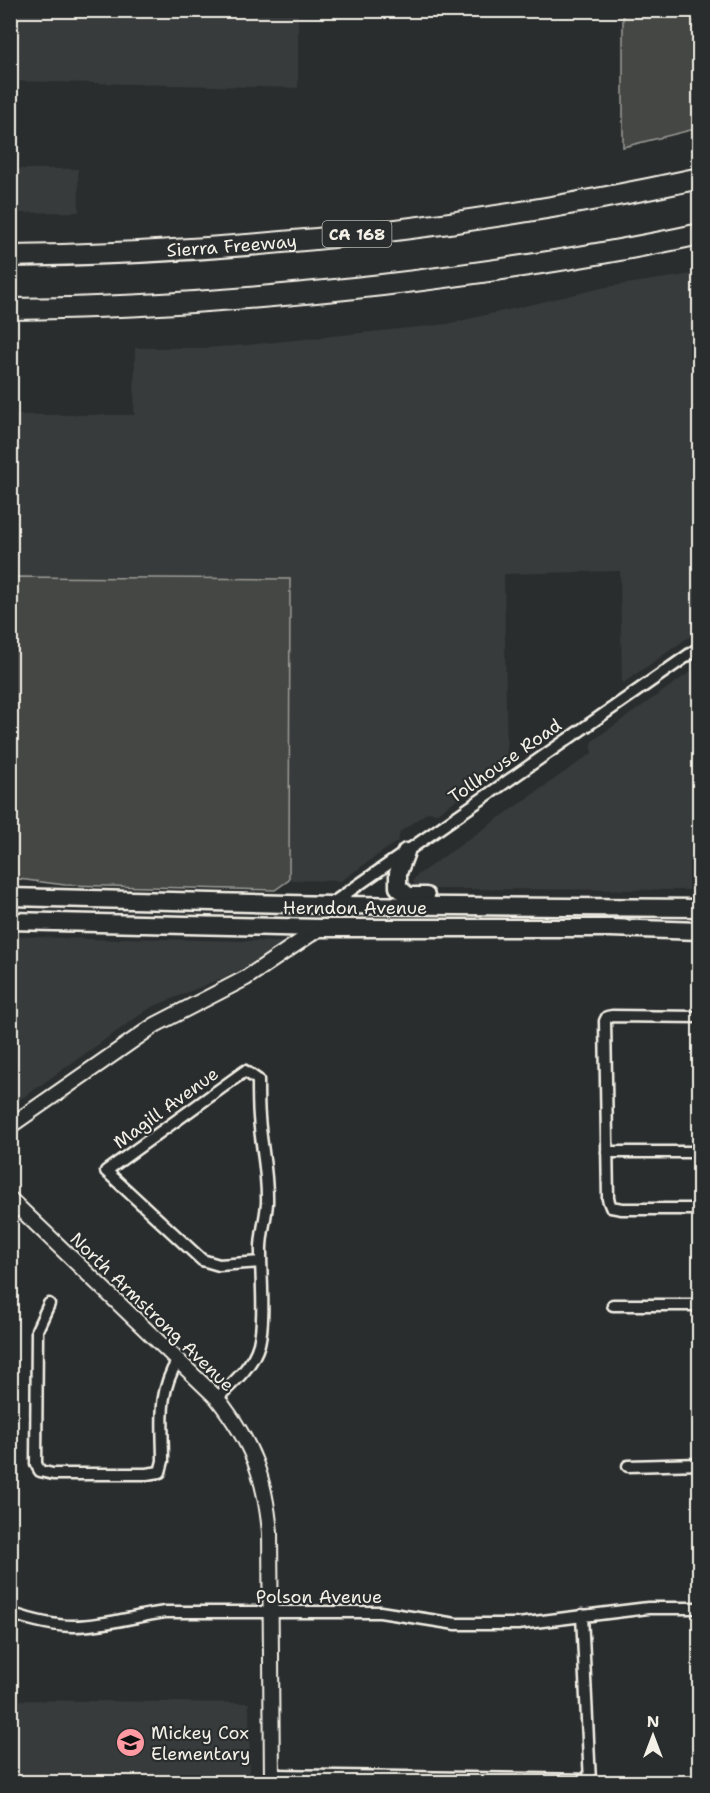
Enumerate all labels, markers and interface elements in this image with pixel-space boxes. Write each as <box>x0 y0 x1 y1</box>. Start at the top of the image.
road number: CA 168 <box>322 221 392 247</box>
street label: Sierra Freeway <box>166 229 298 263</box>
street label: Tollhouse Road <box>444 713 566 809</box>
street label: Herndon Avenue <box>283 896 427 920</box>
street label: Magill Avenue <box>109 1062 223 1154</box>
street label: North Armstrong Avenue <box>65 1227 239 1397</box>
street label: Polson Avenue <box>256 1585 382 1609</box>
north arrow <box>623 1706 683 1766</box>
text: N <box>647 1711 659 1732</box>
place label: Mickey Cox Elementary <box>151 1721 250 1766</box>
school or university icon: Mickey Cox Elementary <box>114 1727 146 1759</box>

